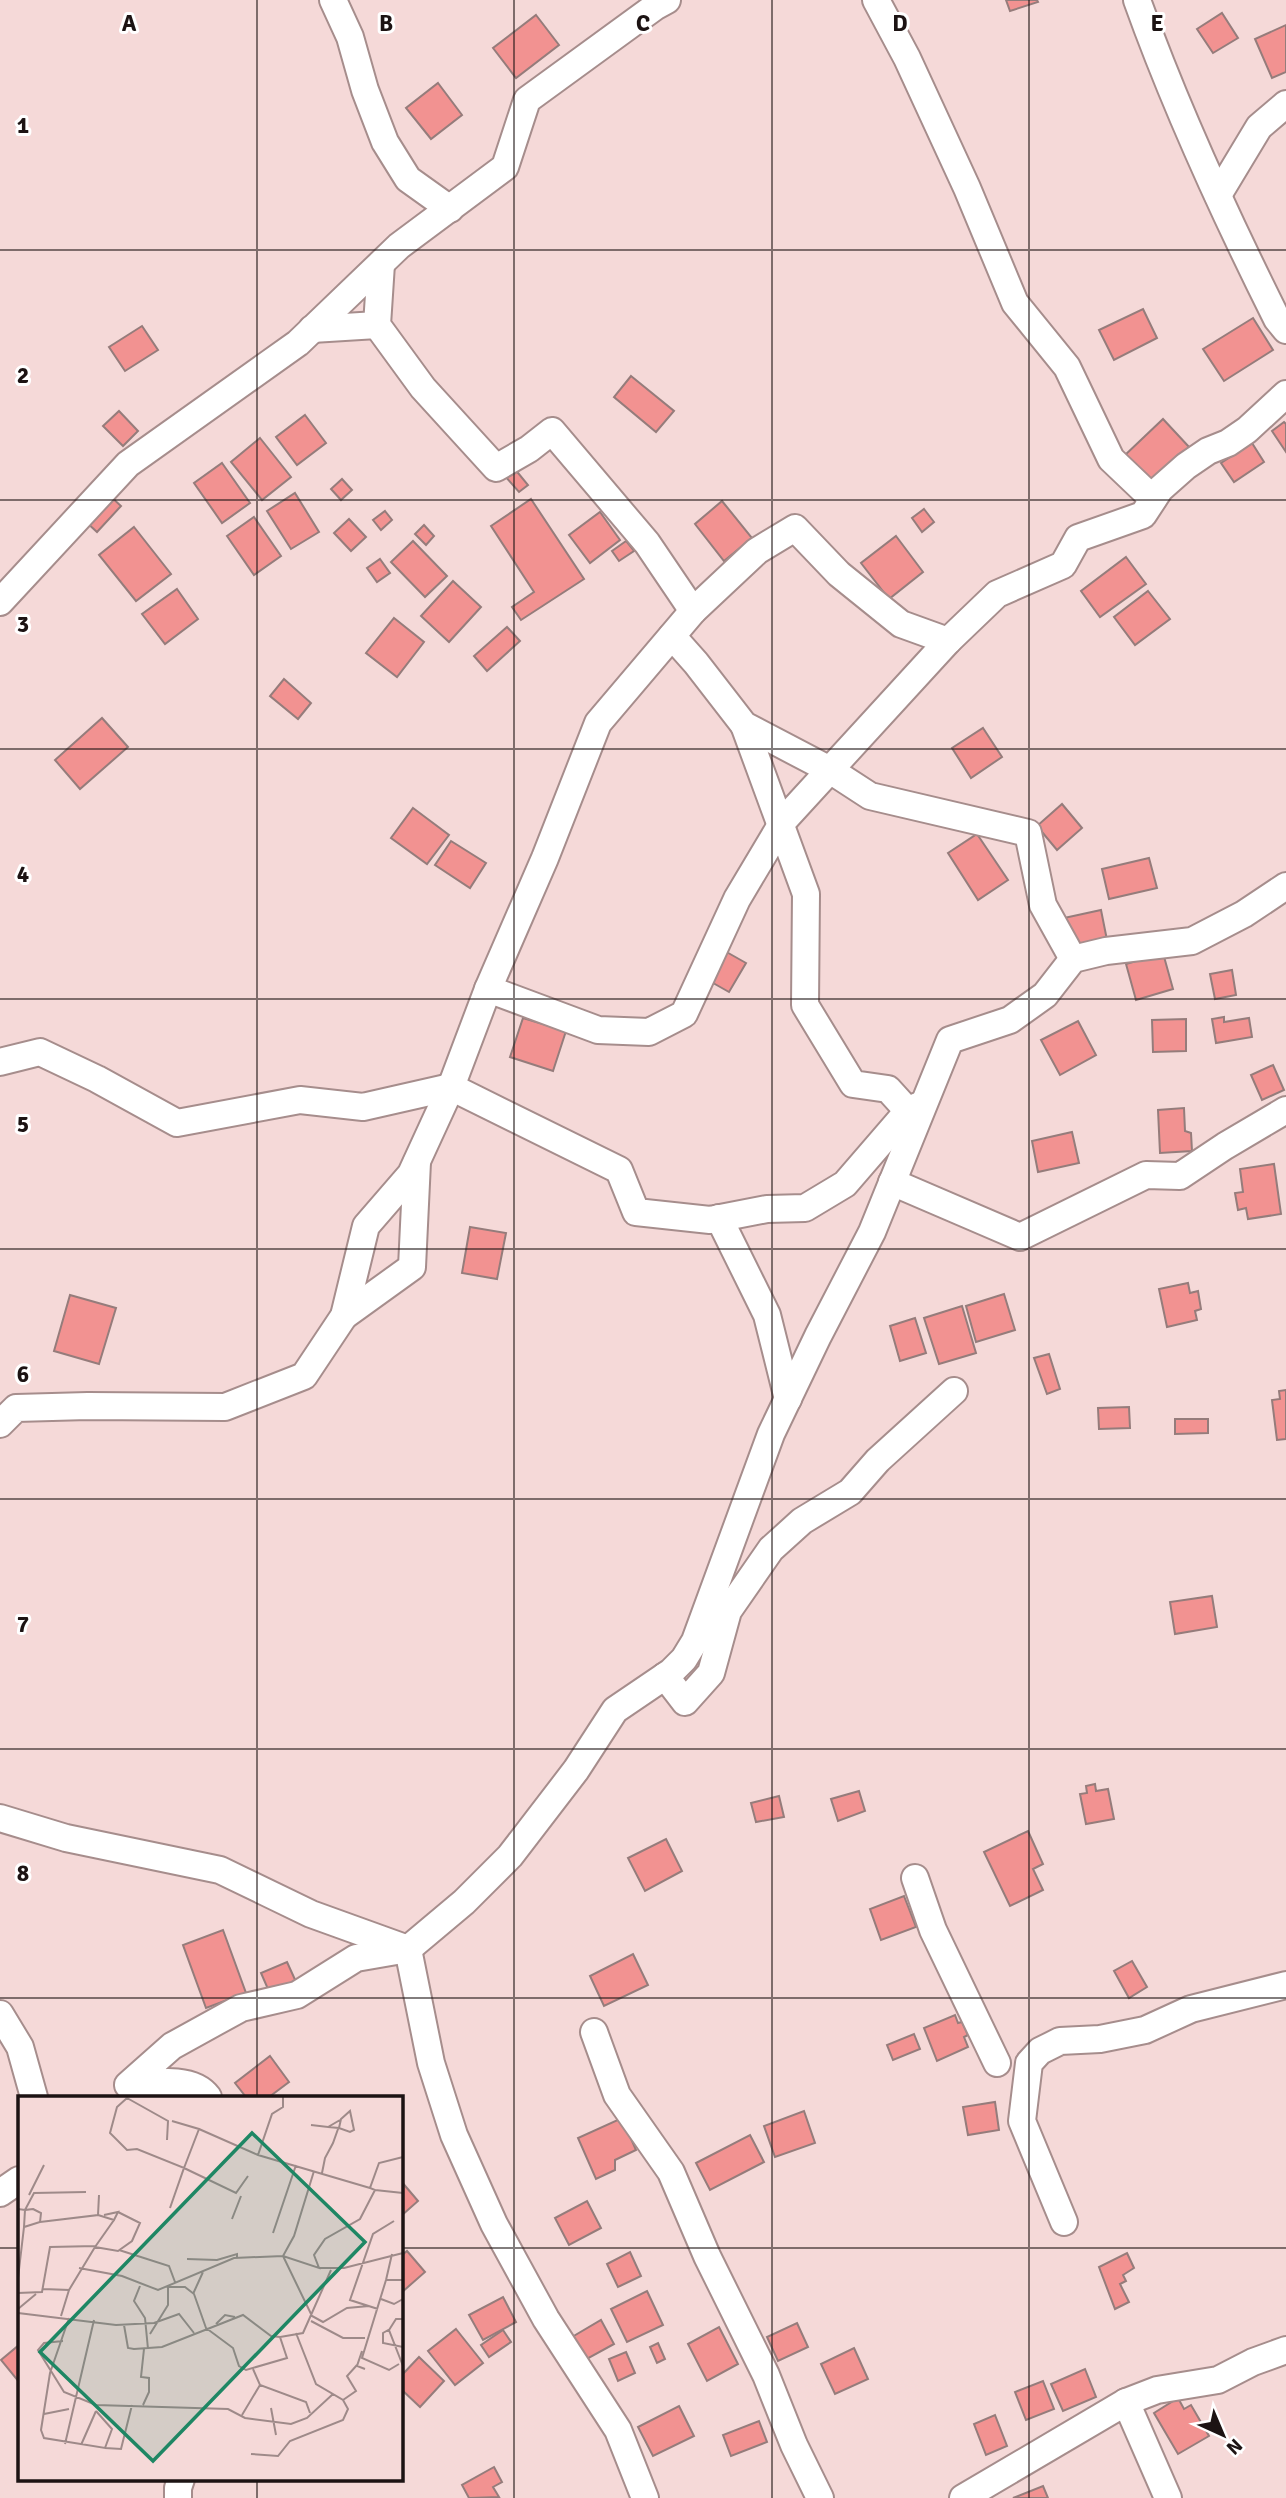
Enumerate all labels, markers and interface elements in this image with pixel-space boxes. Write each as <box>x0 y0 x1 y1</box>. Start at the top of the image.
text: A <box>122 9 137 38</box>
text: B <box>379 9 393 38</box>
text: C <box>636 9 650 38</box>
text: D <box>892 9 908 38</box>
text: E <box>1150 9 1164 38</box>
text: 1 <box>17 111 29 140</box>
text: 2 <box>17 361 29 390</box>
text: 3 <box>17 610 29 639</box>
text: 4 <box>17 860 29 889</box>
text: 5 <box>17 1110 29 1139</box>
text: 6 <box>17 1360 29 1389</box>
text: 7 <box>17 1610 29 1639</box>
text: 8 <box>17 1859 29 1888</box>
inset map <box>18 2096 402 2480</box>
north arrow <box>1188 2400 1258 2470</box>
text: N <box>1221 2433 1247 2460</box>

